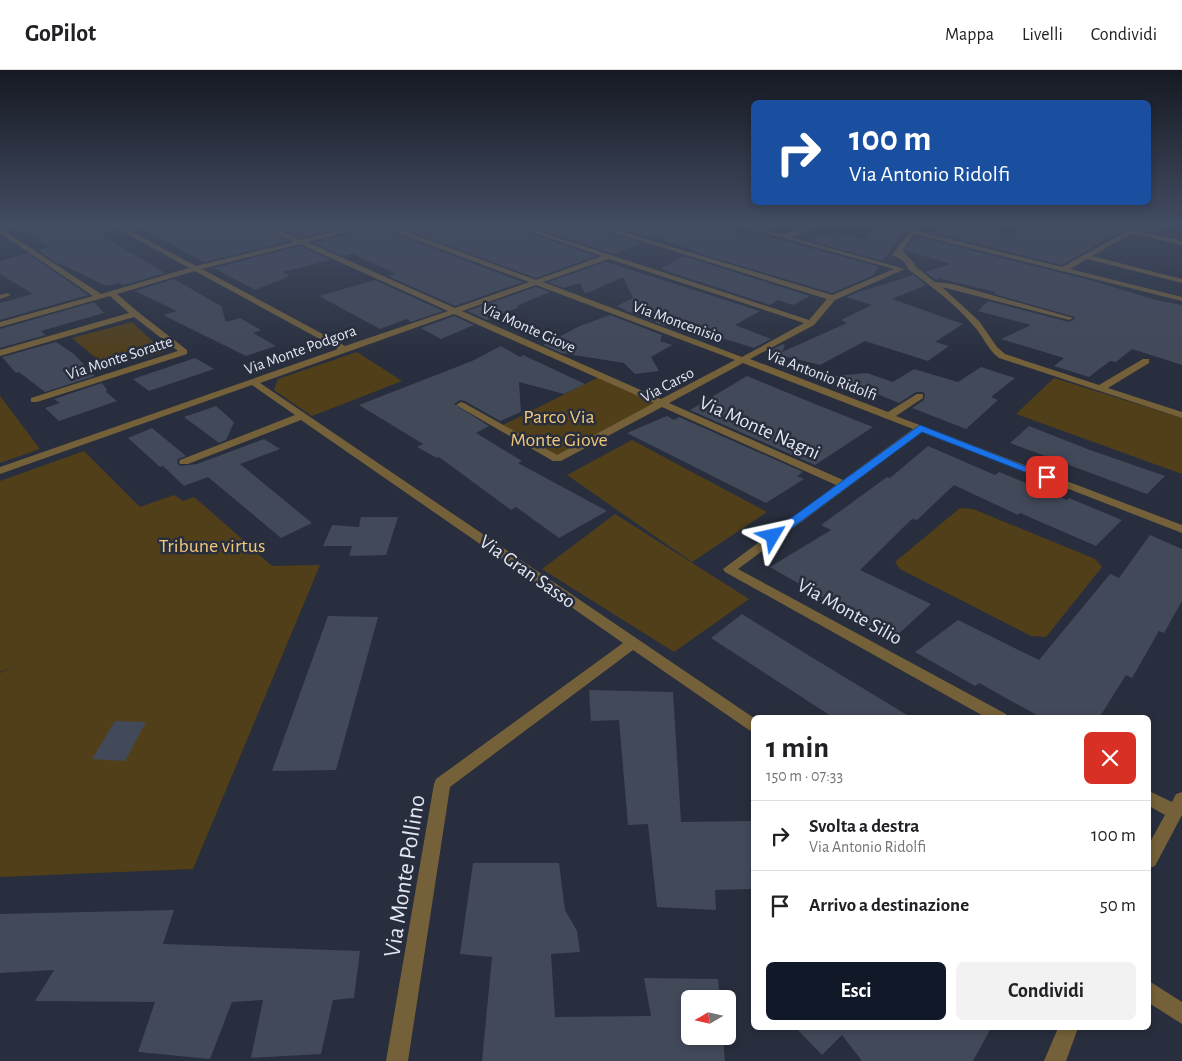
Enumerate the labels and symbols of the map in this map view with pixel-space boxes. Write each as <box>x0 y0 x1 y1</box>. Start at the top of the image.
street label: Via Moncenisio <box>631 298 725 346</box>
street label: Via Monte Giove <box>479 300 578 356</box>
street label: Via Monte Podgora <box>242 322 358 378</box>
street label: Via Monte Soratte <box>64 333 174 383</box>
street label: Via Antonio Ridolfi <box>764 346 879 403</box>
street label: Via Carso <box>638 364 697 405</box>
street label: Via Monte Nagni <box>696 392 823 463</box>
park label: Parco Via Monte Giove <box>510 407 608 450</box>
pin <box>1026 456 1068 498</box>
position arrow <box>746 509 798 561</box>
street label: Via Gran Sasso <box>476 531 579 612</box>
park label: Tribune virtus <box>159 536 265 556</box>
street label: Via Monte Silio <box>794 575 905 649</box>
street label: Via Monte Pollino <box>380 793 430 959</box>
north arrow <box>681 990 736 1045</box>

